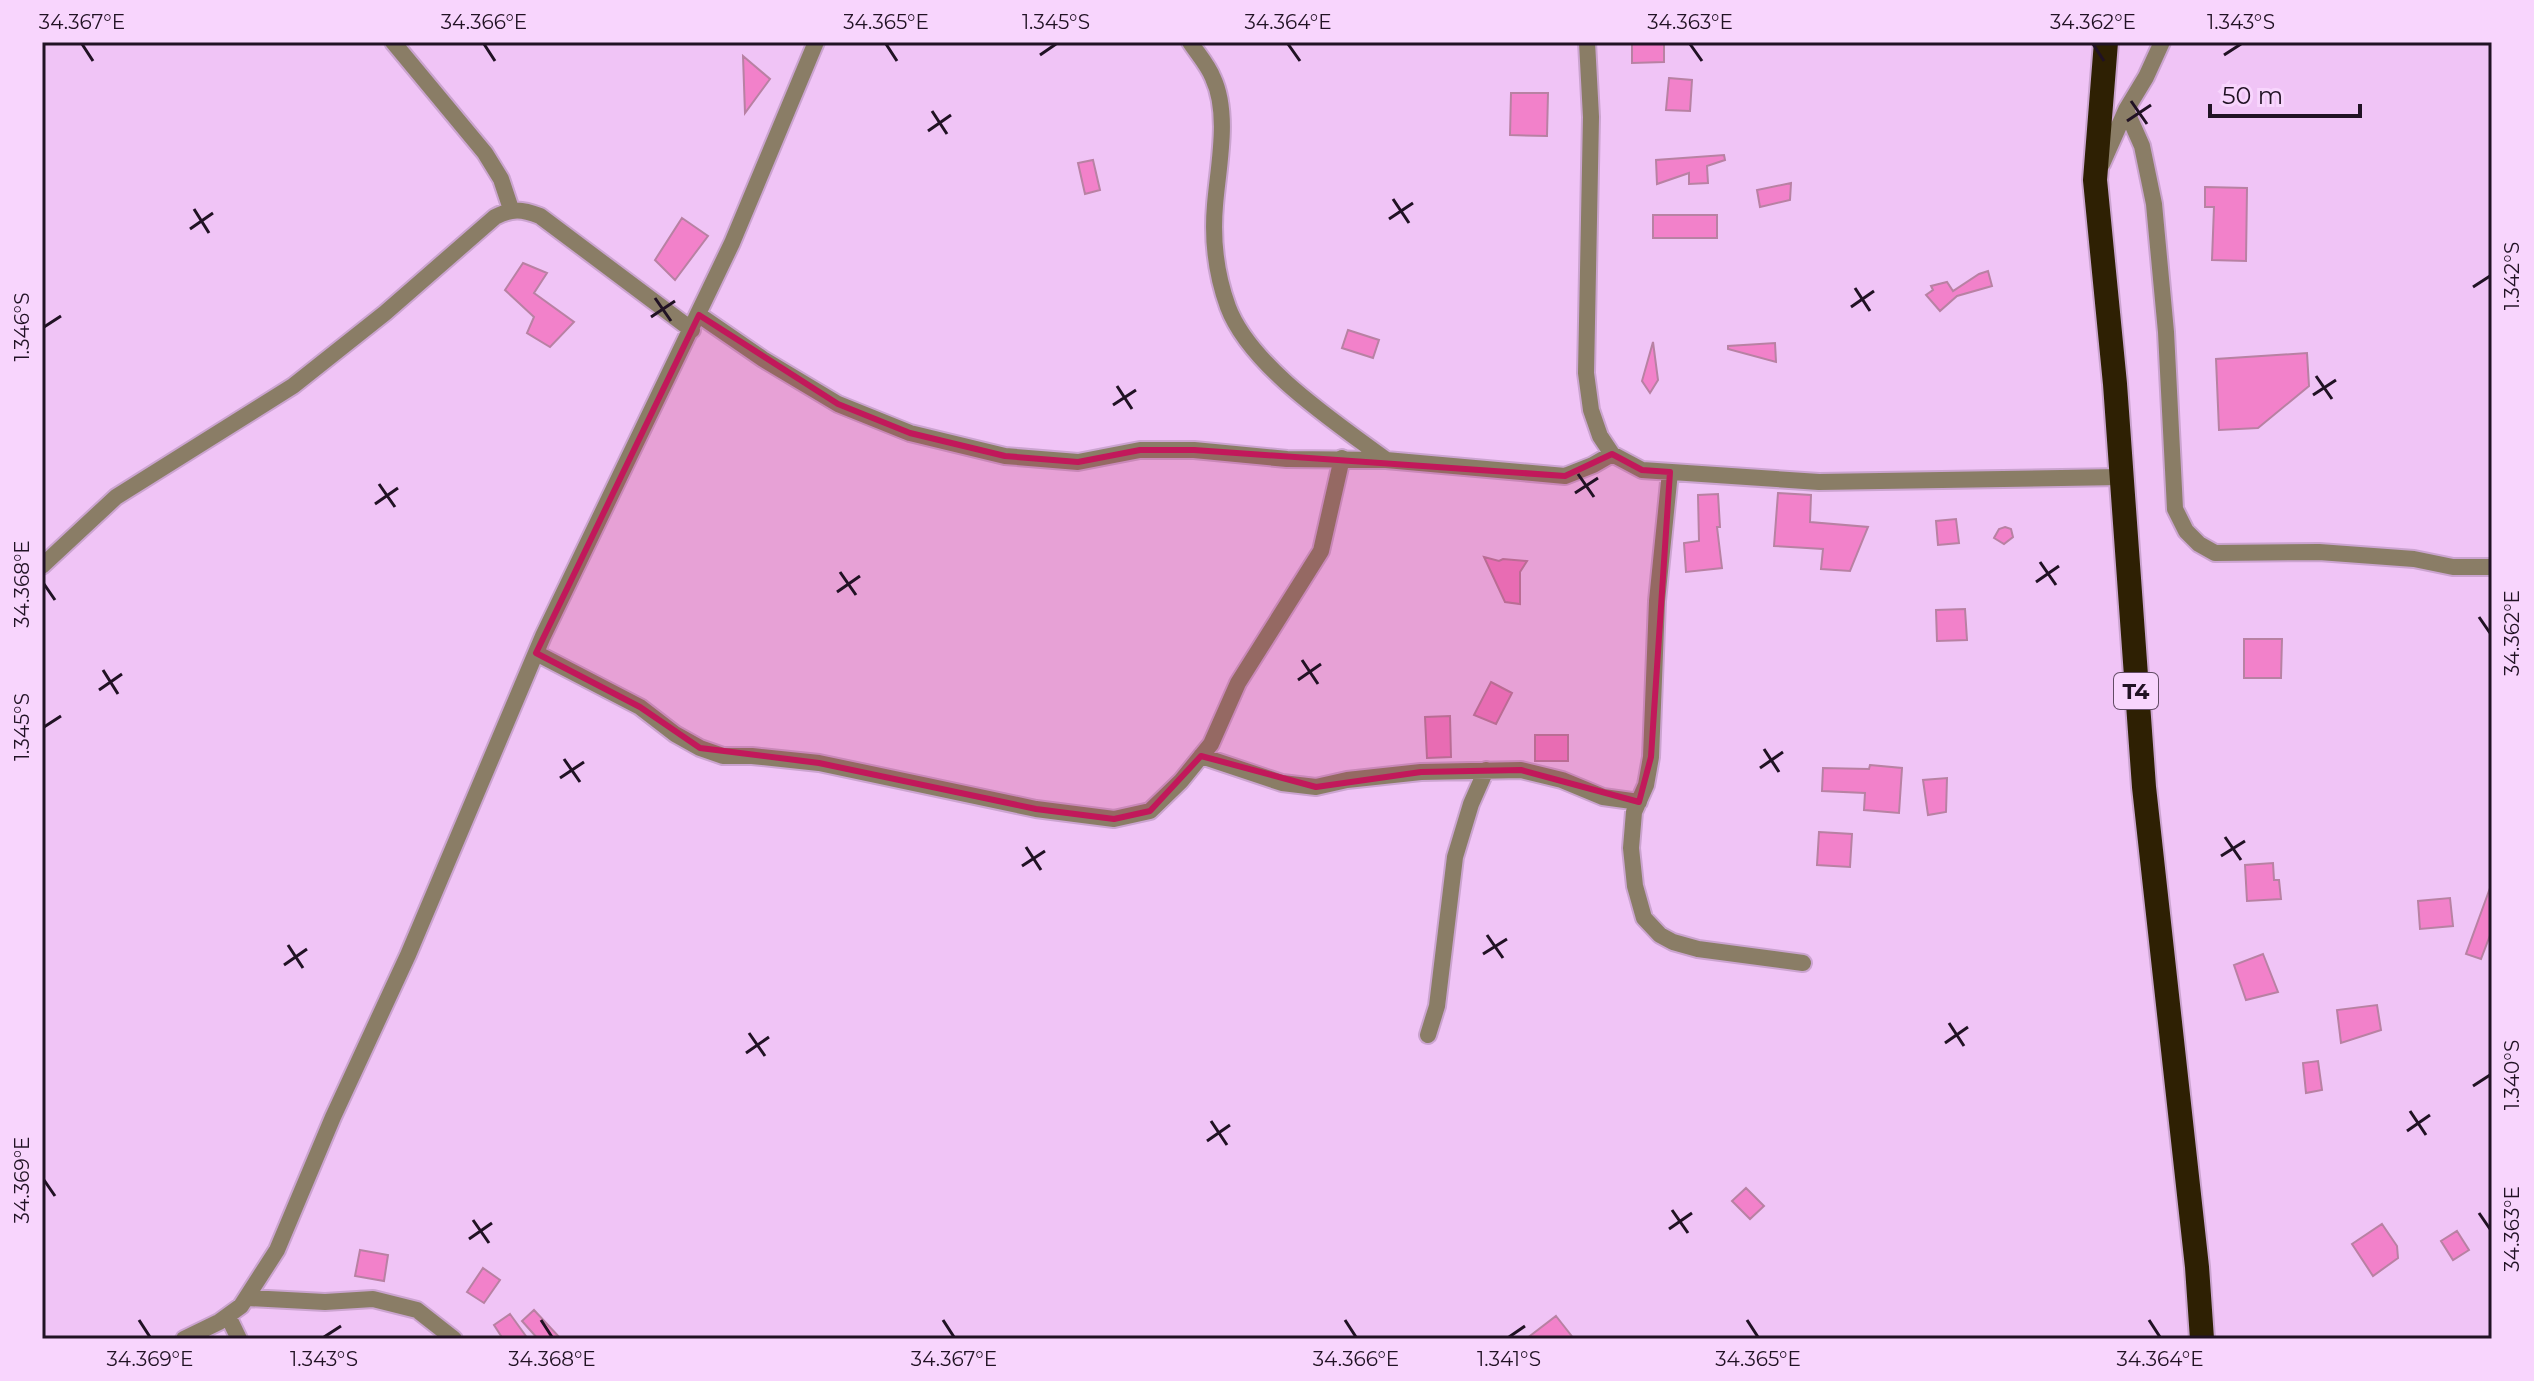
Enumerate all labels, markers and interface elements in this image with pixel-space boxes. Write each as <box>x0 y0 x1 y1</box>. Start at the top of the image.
text: 34.367°E <box>39 10 125 34</box>
text: 34.366°E <box>441 10 527 34</box>
text: 34.365°E <box>843 10 929 34</box>
text: 1.345°S <box>1022 10 1090 34</box>
text: 34.364°E <box>1244 10 1332 34</box>
text: 34.363°E <box>1647 10 1733 34</box>
text: 34.362°E <box>2050 10 2136 34</box>
text: 1.343°S <box>2207 10 2275 34</box>
scale bar <box>2210 68 2360 118</box>
text: 50 m <box>2222 81 2283 110</box>
text: 1.342°S <box>2500 242 2524 310</box>
text: 1.346°S <box>10 293 34 362</box>
text: 34.368°E <box>10 540 34 628</box>
text: 34.362°E <box>2500 590 2524 676</box>
road number: T4 <box>2114 673 2158 709</box>
text: 1.345°S <box>10 693 34 761</box>
text: 1.340°S <box>2500 1040 2524 1110</box>
text: 34.369°E <box>10 1137 34 1223</box>
text: 34.363°E <box>2500 1186 2524 1272</box>
text: 34.369°E <box>107 1347 193 1371</box>
text: 1.343°S <box>290 1347 358 1371</box>
text: 34.368°E <box>508 1347 596 1371</box>
text: 34.367°E <box>911 1347 997 1371</box>
text: 34.366°E <box>1313 1347 1399 1371</box>
text: 1.341°S <box>1477 1347 1541 1371</box>
text: 34.365°E <box>1715 1347 1801 1371</box>
text: 34.364°E <box>2116 1347 2204 1371</box>

